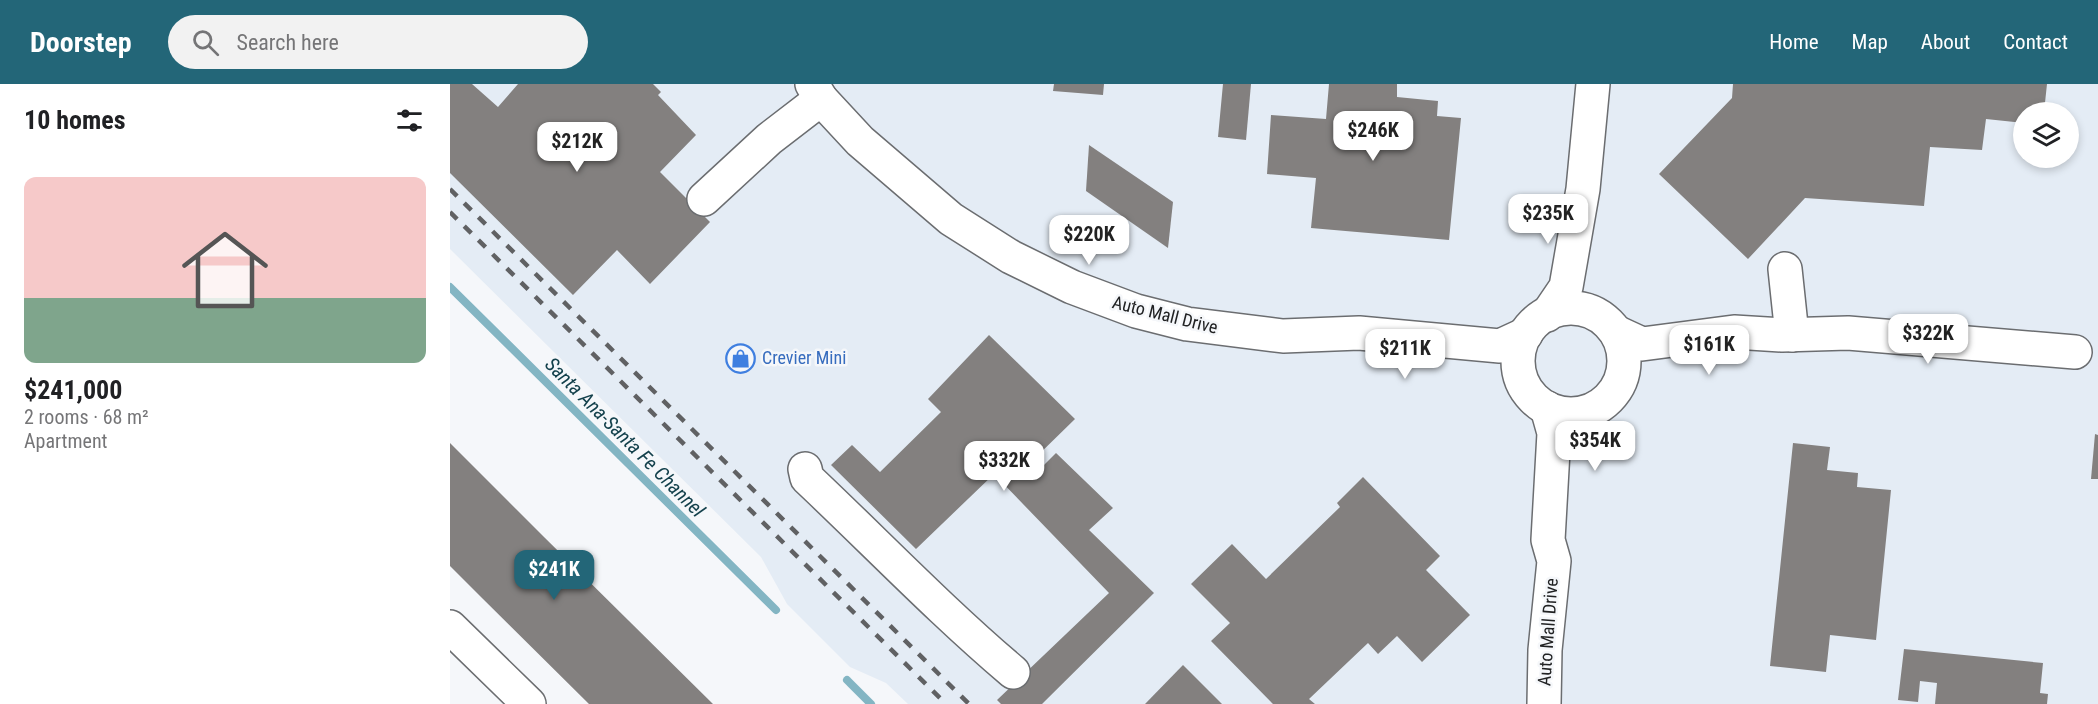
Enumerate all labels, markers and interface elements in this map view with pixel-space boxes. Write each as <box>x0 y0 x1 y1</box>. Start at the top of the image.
search box <box>168 15 588 69</box>
text: Doorstep <box>30 26 132 59</box>
icon: search <box>189 26 222 59</box>
text: Search here <box>237 30 339 55</box>
text: Home <box>1769 30 1819 54</box>
text: Map <box>1852 30 1888 54</box>
text: About <box>1921 30 1970 54</box>
text: Contact <box>2003 30 2068 54</box>
map controls <box>2013 102 2079 168</box>
button: layers <box>2013 102 2079 168</box>
icon: filters <box>393 104 426 137</box>
text: 10 homes <box>24 105 126 135</box>
pin: $246K <box>1331 111 1415 162</box>
text: $246K <box>1347 118 1399 142</box>
pin: $212K <box>535 122 619 173</box>
text: $212K <box>551 129 603 153</box>
pin: $235K <box>1506 194 1590 245</box>
text: $235K <box>1522 201 1574 225</box>
pin: $220K <box>1047 215 1131 266</box>
icon: home <box>171 216 279 324</box>
text: $220K <box>1063 222 1115 246</box>
street label: Auto Mall Drive <box>1110 291 1220 338</box>
pin: $322K <box>1886 314 1970 365</box>
text: $322K <box>1902 321 1954 345</box>
pin: $161K <box>1667 325 1751 376</box>
pin: $211K <box>1363 329 1447 380</box>
text: $161K <box>1683 332 1735 356</box>
text: $211K <box>1379 336 1431 360</box>
shop icon: Crevier Mini <box>725 342 757 374</box>
place label: Crevier Mini <box>762 347 846 368</box>
water label: Santa Ana-Santa Fe Channel <box>540 352 710 522</box>
text: $241,000 <box>24 375 122 405</box>
text: 2 rooms · 68 m² <box>24 405 149 429</box>
pin: $354K <box>1553 421 1637 472</box>
text: $354K <box>1569 428 1621 452</box>
text: Apartment <box>24 429 108 453</box>
pin: $332K <box>962 441 1046 492</box>
text: $332K <box>978 448 1030 472</box>
pin: $241K <box>512 550 596 601</box>
text: $241K <box>528 557 580 581</box>
street label: Auto Mall Drive <box>1533 577 1562 686</box>

